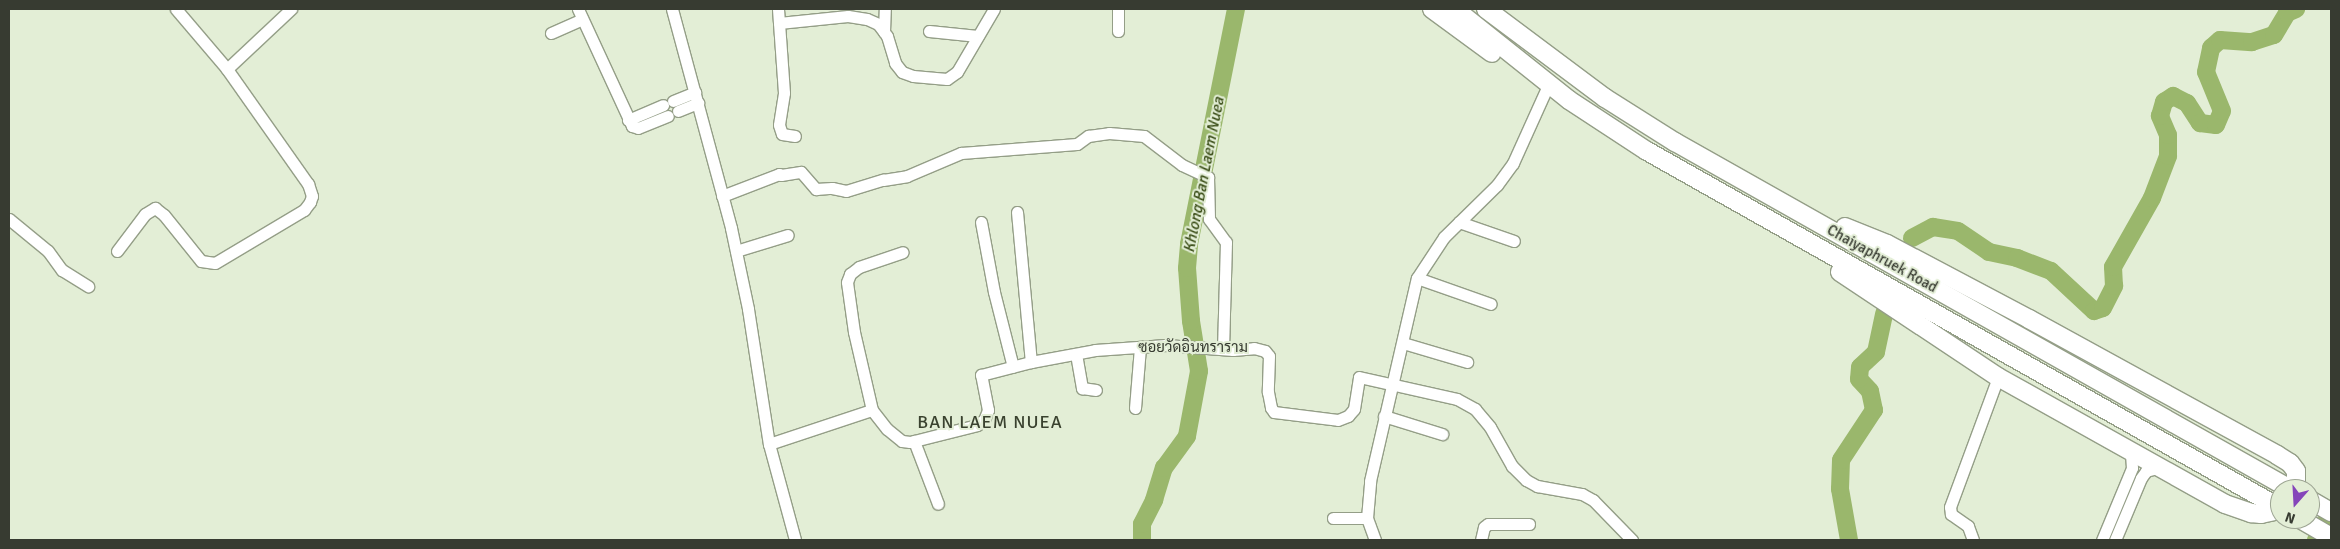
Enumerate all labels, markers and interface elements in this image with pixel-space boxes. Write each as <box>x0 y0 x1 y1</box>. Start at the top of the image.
water label: Khlong Ban Laem Nuea <box>1179 96 1229 254</box>
street label: Chaiyaphruek Road <box>1824 221 1940 297</box>
street label: ซอยวัดอินทราราม <box>1138 339 1248 357</box>
district label: BAN LAEM NUEA <box>916 411 1064 433</box>
north arrow <box>2270 479 2320 529</box>
text: N <box>2283 508 2298 527</box>

